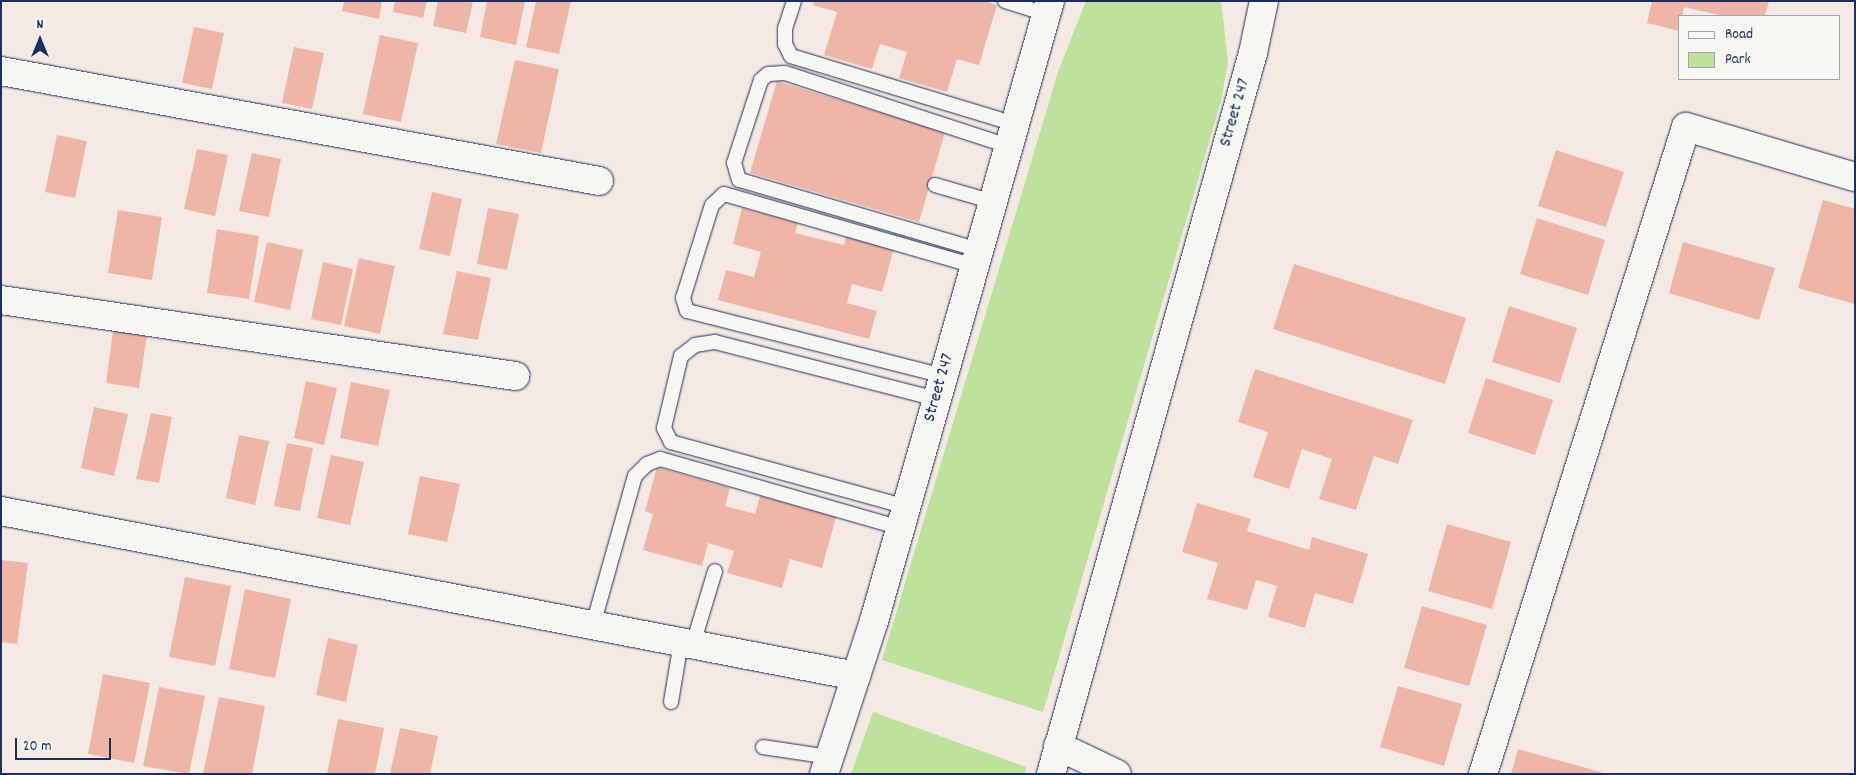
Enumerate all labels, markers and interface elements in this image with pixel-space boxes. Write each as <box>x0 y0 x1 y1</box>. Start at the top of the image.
north arrow <box>15 15 65 65</box>
text: N <box>37 15 43 35</box>
legend <box>1678 15 1841 80</box>
text: Road <box>1725 24 1753 46</box>
text: Park <box>1725 49 1751 71</box>
street label: Street 247 <box>1216 76 1256 150</box>
street label: Street 247 <box>920 351 960 425</box>
scale bar <box>18 728 114 760</box>
text: 20 m <box>23 736 51 758</box>

